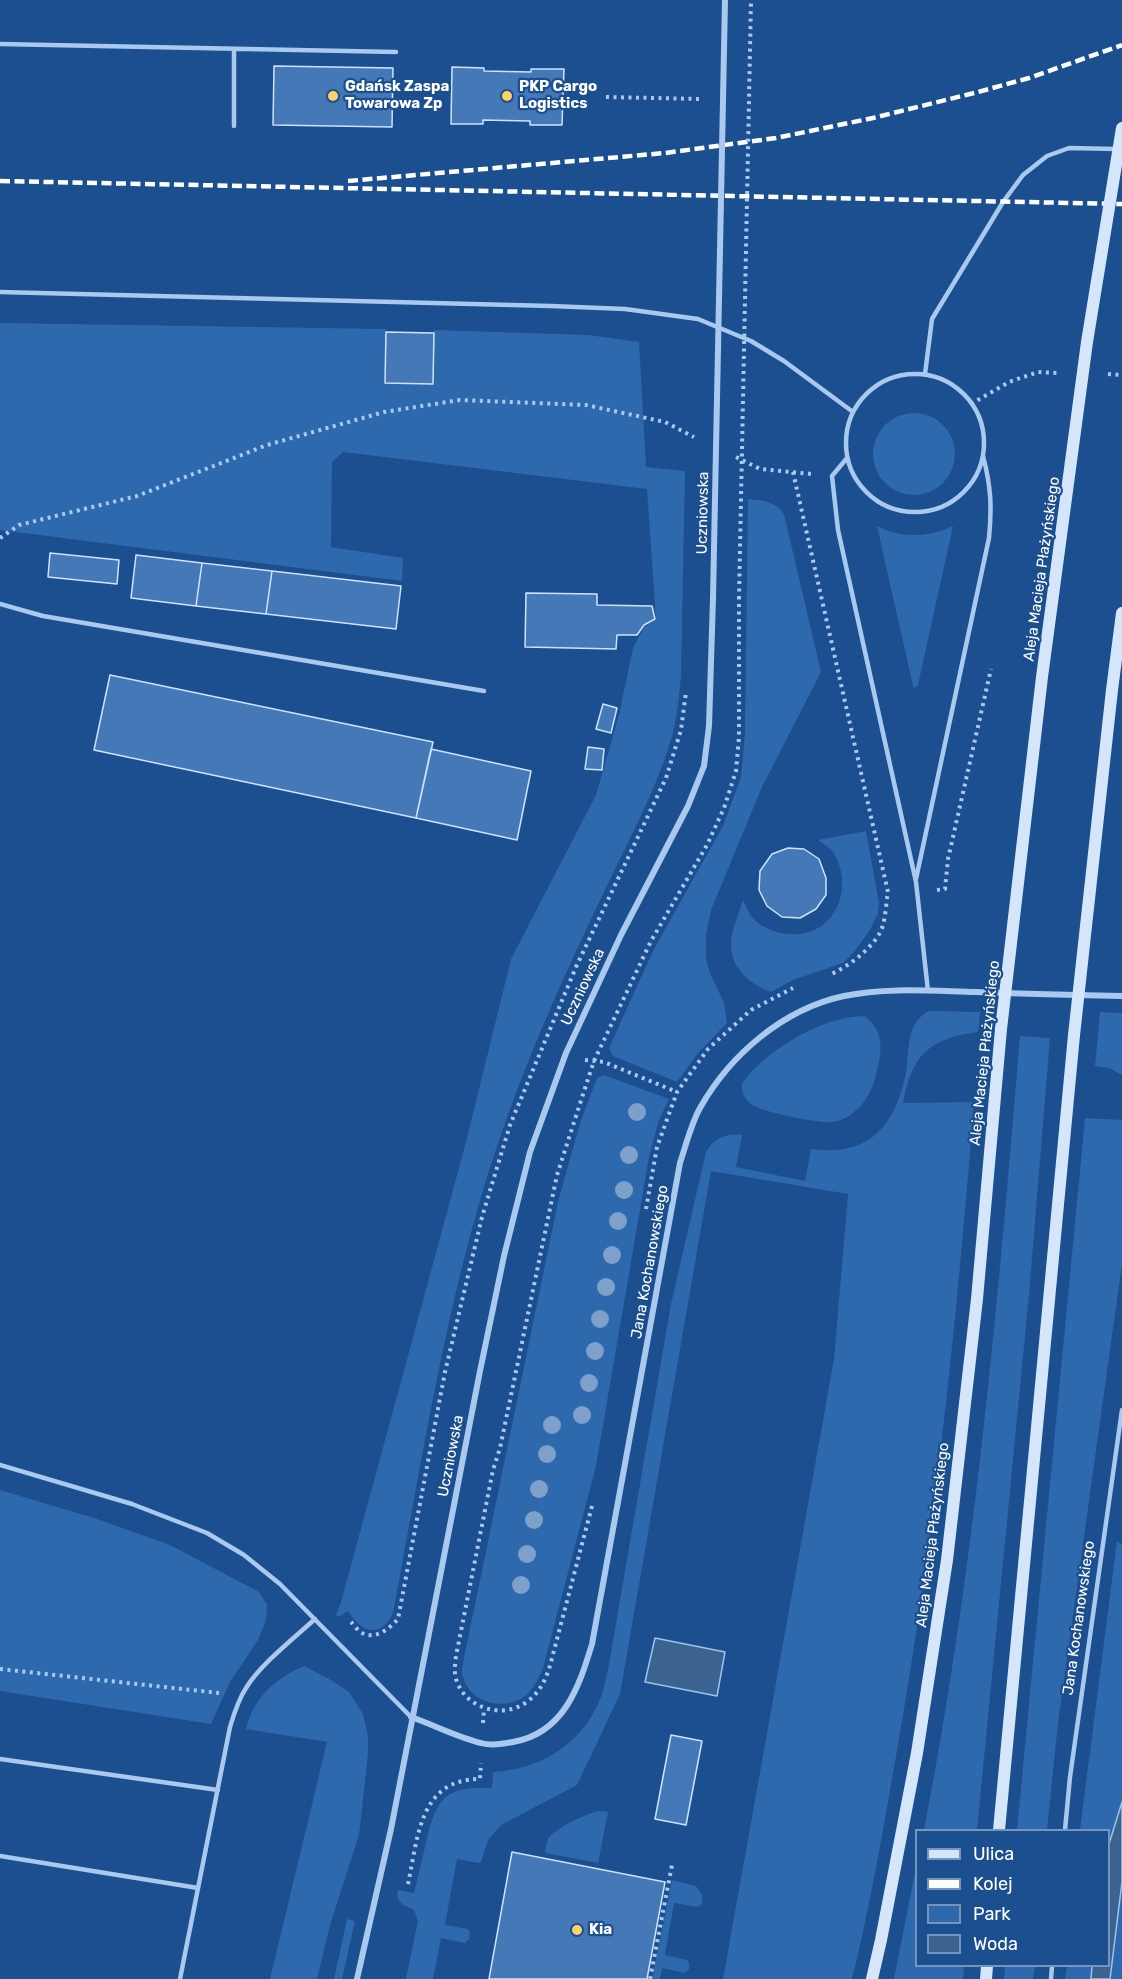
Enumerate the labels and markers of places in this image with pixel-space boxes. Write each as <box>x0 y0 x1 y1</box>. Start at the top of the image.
place label: Gdańsk Zaspa Towarowa Zp <box>345 78 449 113</box>
place label: PKP Cargo Logistics <box>519 78 597 113</box>
marker: Gdańsk Zaspa Towarowa Zp <box>326 89 340 103</box>
marker: PKP Cargo Logistics <box>500 89 514 103</box>
place label: Kia <box>589 1921 612 1939</box>
marker: Kia <box>570 1923 584 1937</box>

